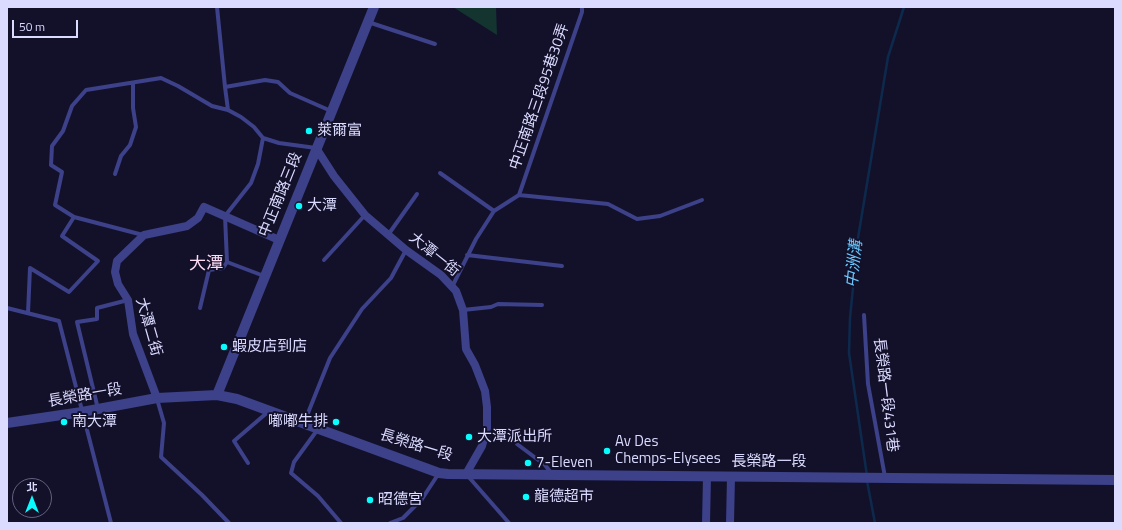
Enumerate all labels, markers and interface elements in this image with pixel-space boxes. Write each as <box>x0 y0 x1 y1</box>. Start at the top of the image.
scale bar <box>14 12 80 38</box>
text: 50 m <box>19 17 45 36</box>
street label: 中正南路三段95巷30弄 <box>506 21 574 173</box>
place label: 萊爾富 <box>317 122 362 140</box>
marker: 萊爾富 <box>304 126 314 136</box>
street label: 中正南路三段 <box>256 150 306 240</box>
place label: 大潭 <box>307 197 337 215</box>
marker: 大潭 <box>294 201 304 211</box>
street label: 大潭一街 <box>405 229 463 281</box>
water label: 中洲溝 <box>843 239 867 289</box>
district label: 大潭 <box>189 255 223 275</box>
street label: 大潭二街 <box>131 296 165 358</box>
street label: 長榮路一段431巷 <box>869 337 901 453</box>
place label: 蝦皮店到店 <box>232 338 307 356</box>
marker: 蝦皮店到店 <box>219 342 229 352</box>
street label: 長榮路一段 <box>47 381 123 411</box>
place label: 南大潭 <box>72 413 117 431</box>
place label: 嘟嘟牛排 <box>268 413 328 431</box>
marker: 南大潭 <box>59 417 69 427</box>
marker: 嘟嘟牛排 <box>331 417 341 427</box>
street label: 長榮路一段 <box>378 426 454 466</box>
place label: 大潭派出所 <box>477 428 552 446</box>
marker: 大潭派出所 <box>464 432 474 442</box>
place label: Av Des Chemps-Elysees <box>615 433 721 468</box>
marker: Av Des Chemps-Elysees <box>602 446 612 456</box>
street label: 長榮路一段 <box>732 453 806 471</box>
place label: 7-Eleven <box>536 454 593 472</box>
marker: 7-Eleven <box>523 458 533 468</box>
north arrow <box>12 478 52 518</box>
text: 北 <box>27 479 38 495</box>
place label: 龍德超市 <box>534 488 594 506</box>
place label: 昭德宮 <box>378 491 423 509</box>
marker: 龍德超市 <box>521 492 531 502</box>
marker: 昭德宮 <box>365 495 375 505</box>

